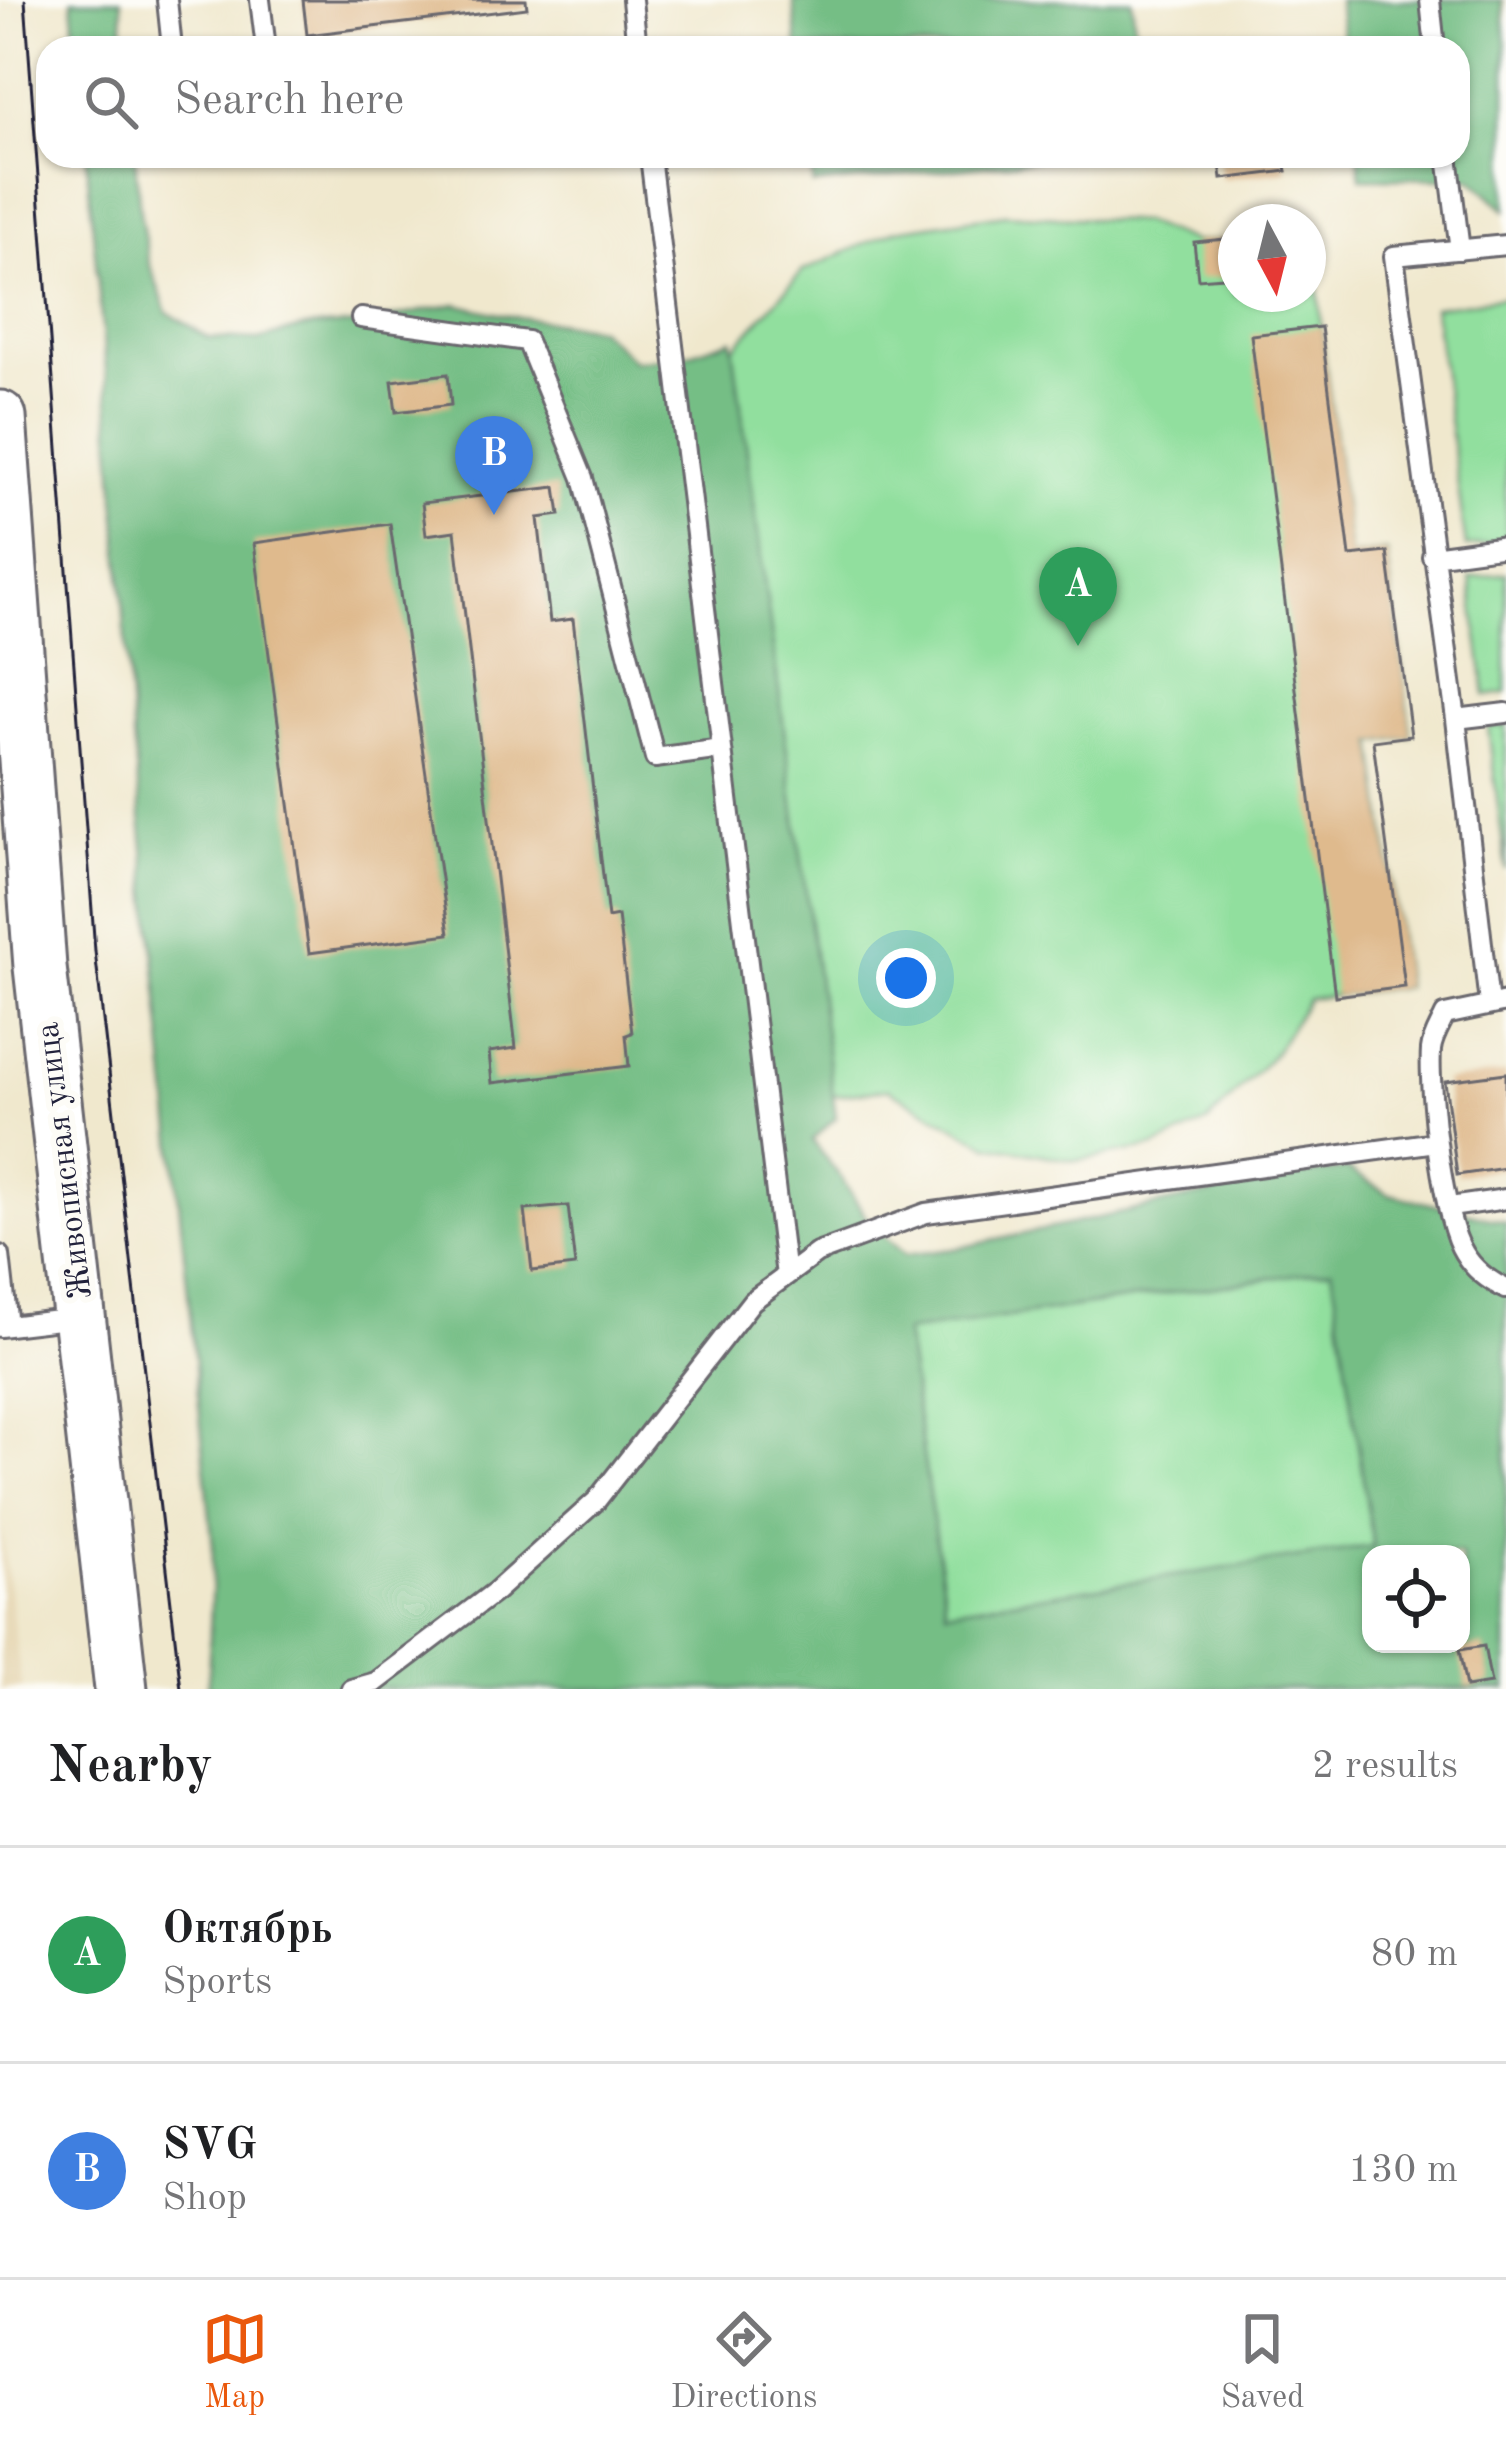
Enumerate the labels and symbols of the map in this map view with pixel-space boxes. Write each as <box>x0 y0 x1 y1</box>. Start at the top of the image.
north arrow <box>1218 204 1326 312</box>
pin: B <box>455 416 533 515</box>
pin: A <box>1039 547 1117 646</box>
your location <box>876 948 936 1008</box>
street label: Живописная улица <box>32 1020 99 1301</box>

